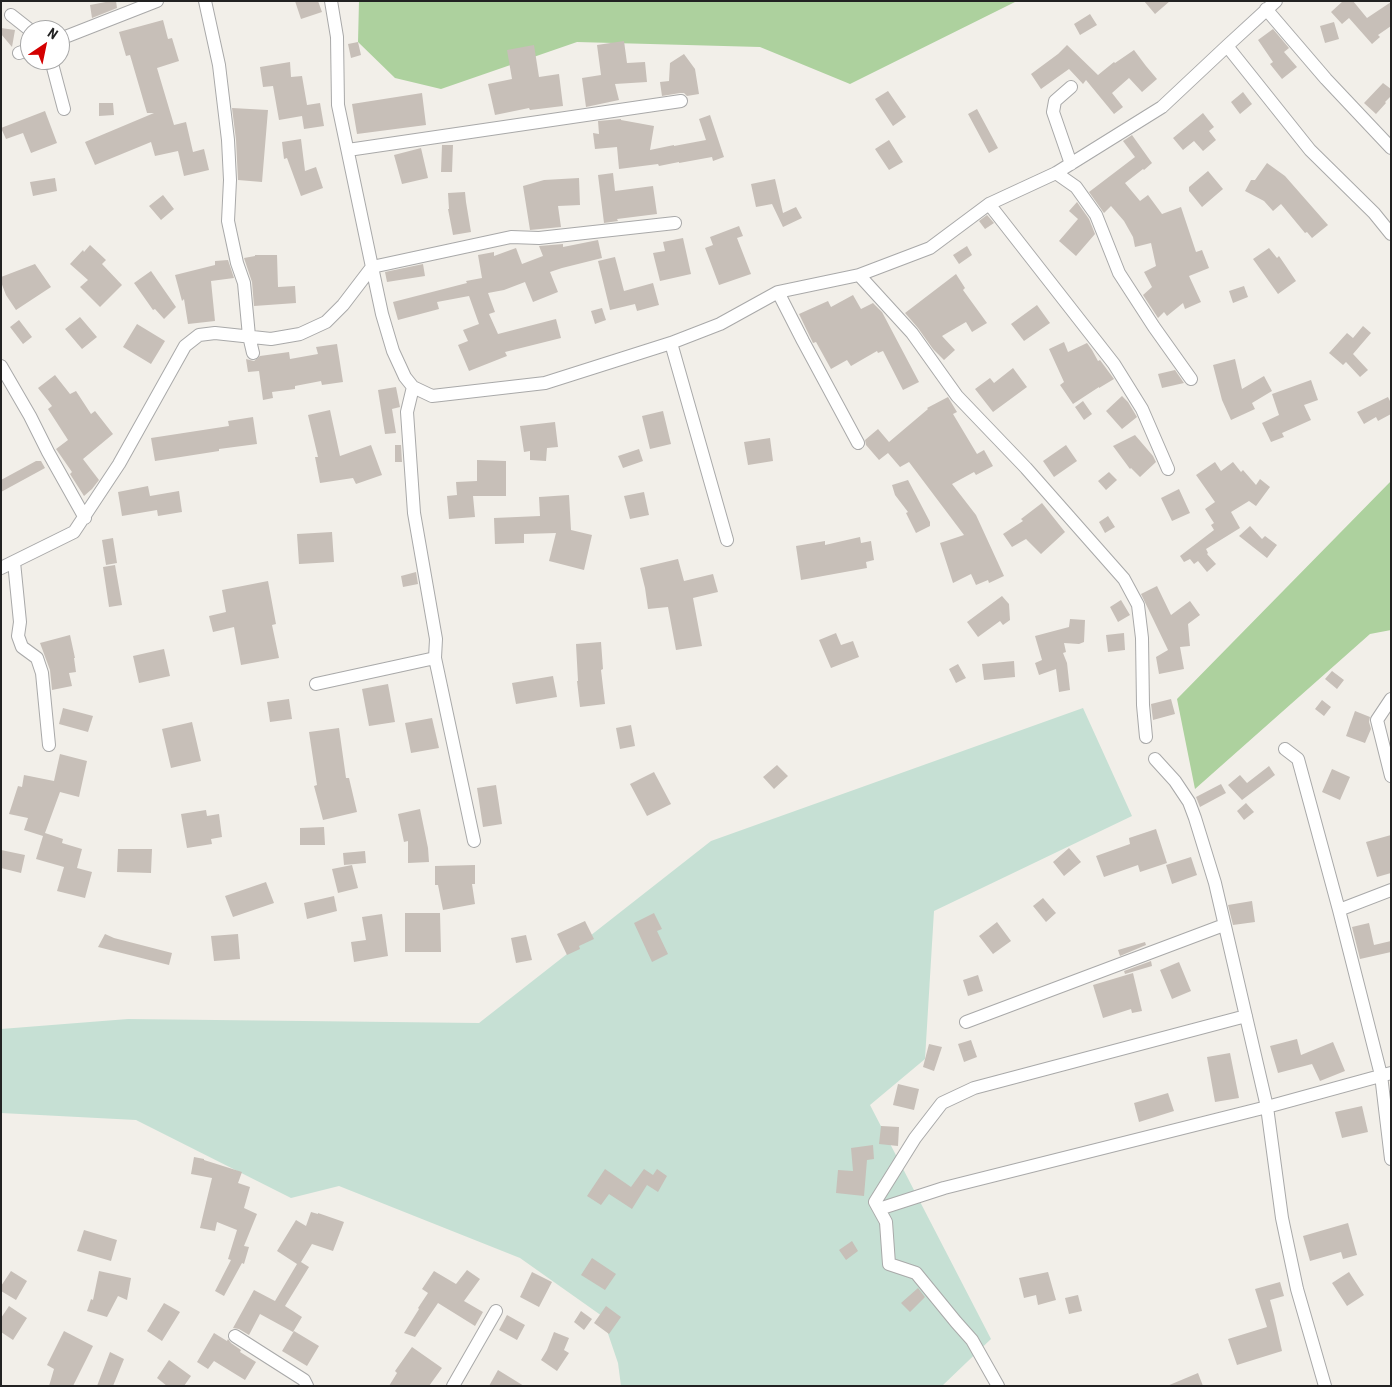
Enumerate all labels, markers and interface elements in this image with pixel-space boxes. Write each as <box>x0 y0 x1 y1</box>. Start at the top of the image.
north arrow <box>20 20 70 70</box>
text: N <box>45 24 61 42</box>

